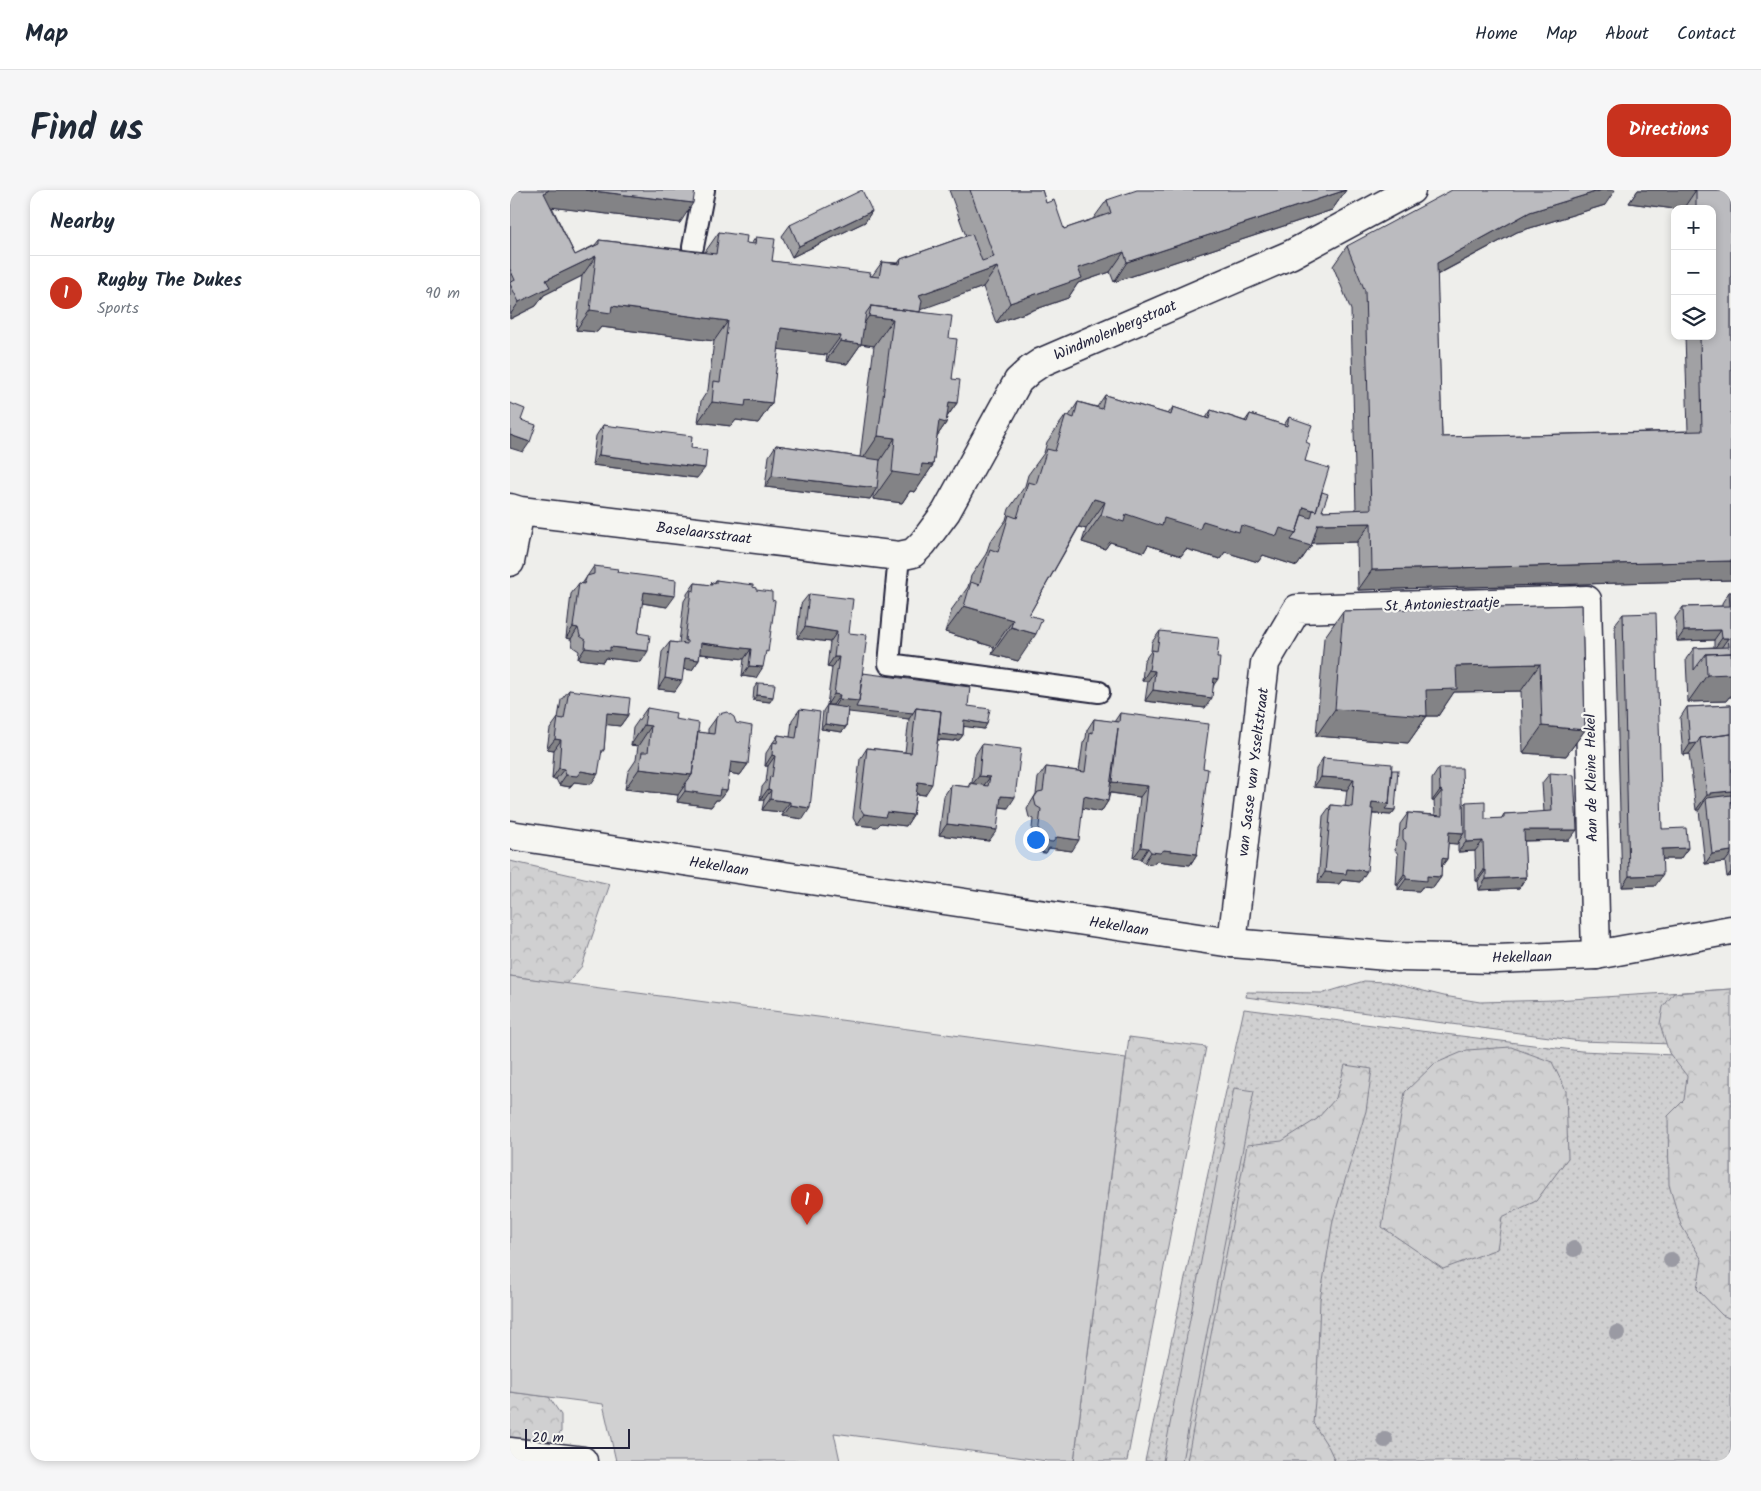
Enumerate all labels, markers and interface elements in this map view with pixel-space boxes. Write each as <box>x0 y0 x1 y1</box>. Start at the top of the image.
text: Map <box>25 15 68 54</box>
text: Home <box>1475 20 1518 49</box>
text: Map <box>1546 20 1577 49</box>
text: About <box>1605 20 1649 49</box>
text: Contact <box>1677 20 1736 49</box>
text: Find us <box>30 102 143 158</box>
button: Directions <box>1607 104 1731 157</box>
map controls <box>1671 205 1716 340</box>
button: + <box>1671 205 1716 250</box>
text: Nearby <box>50 206 115 239</box>
button: − <box>1671 250 1716 295</box>
text: Rugby The Dukes <box>97 266 242 296</box>
text: 1 <box>64 281 68 306</box>
text: 90 m <box>425 281 460 306</box>
street label: Windmolenbergstraat <box>1050 294 1181 368</box>
button: layers <box>1671 295 1716 340</box>
text: Sports <box>97 296 139 321</box>
street label: Baselaarsstraat <box>655 516 753 552</box>
street label: St Antoniestraatje <box>1384 591 1500 619</box>
street label: van Sasse van Ysseltstraat <box>1232 686 1276 858</box>
street label: Aan de Kleine Hekel <box>1579 713 1605 842</box>
your location <box>1023 827 1049 853</box>
street label: Hekellaan <box>687 850 750 884</box>
street label: Hekellaan <box>1087 910 1150 944</box>
street label: Hekellaan <box>1492 945 1552 971</box>
pin: 1 <box>791 1184 823 1225</box>
scale bar <box>525 1426 630 1449</box>
text: 20 m <box>532 1427 564 1449</box>

